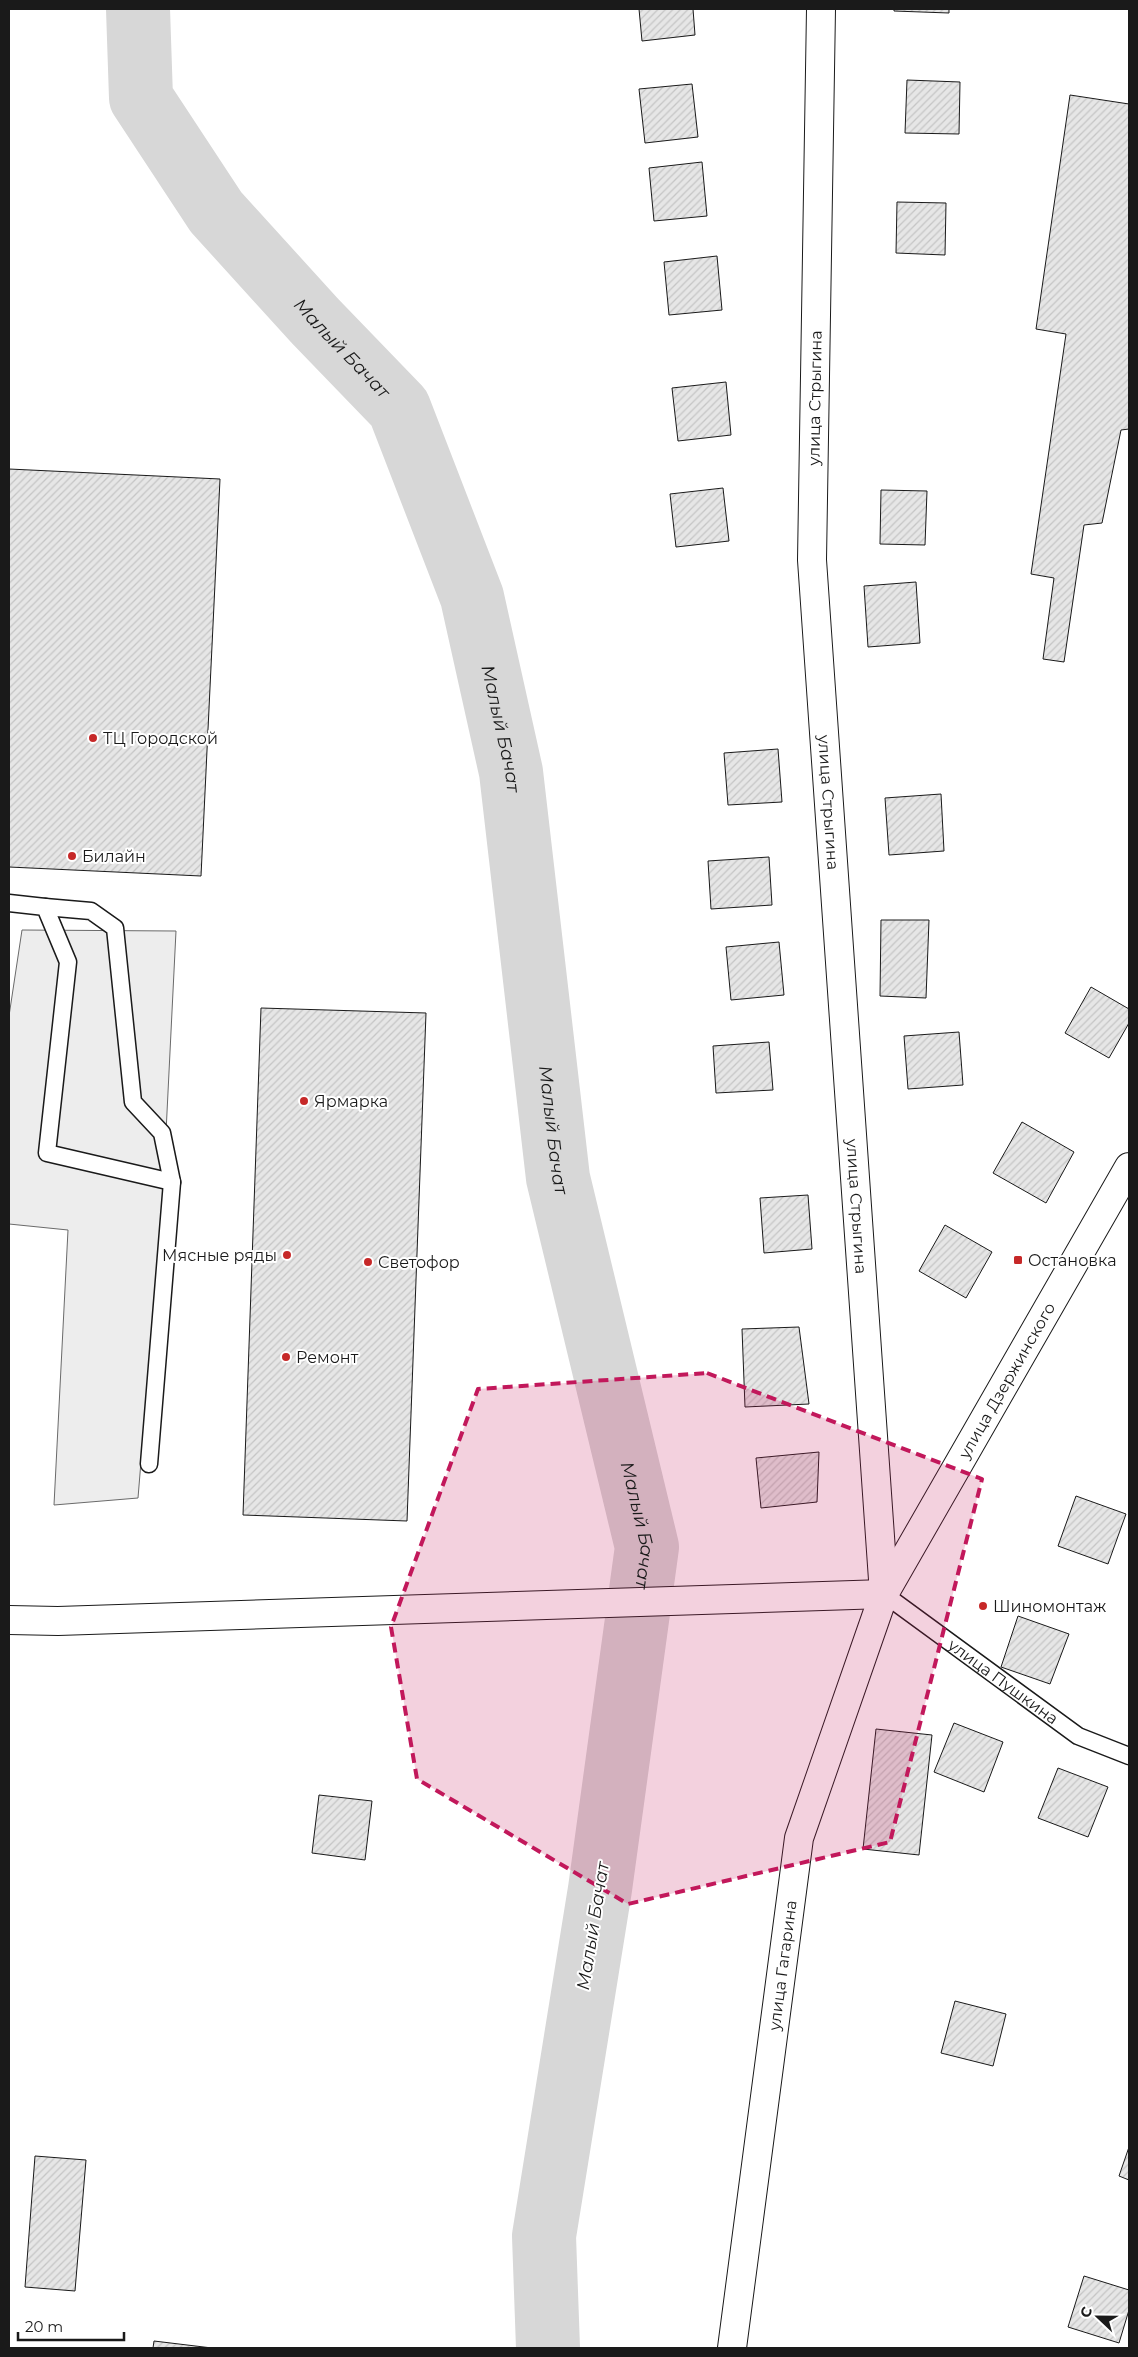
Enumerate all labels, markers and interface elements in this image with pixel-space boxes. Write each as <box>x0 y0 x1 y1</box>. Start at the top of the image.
water label: Малый Бачат <box>289 294 396 404</box>
street label: улица Стрыгина <box>804 330 826 467</box>
water label: Малый Бачат <box>476 663 524 795</box>
place label: ТЦ Городской <box>103 729 218 748</box>
marker: ТЦ Городской <box>87 732 99 744</box>
street label: улица Стрыгина <box>815 733 843 870</box>
place label: Билайн <box>82 847 146 866</box>
marker: Билайн <box>66 850 78 862</box>
water label: Малый Бачат <box>534 1064 573 1198</box>
place label: Ярмарка <box>314 1092 388 1111</box>
marker: Ярмарка <box>298 1095 310 1107</box>
street label: улица Стрыгина <box>843 1137 871 1275</box>
place label: Мясные ряды <box>162 1246 277 1265</box>
marker: Мясные ряды <box>281 1249 293 1261</box>
place label: Остановка <box>1028 1251 1117 1270</box>
place label: Светофор <box>378 1253 460 1272</box>
marker: Остановка <box>1012 1254 1024 1266</box>
marker: Светофор <box>362 1256 374 1268</box>
street label: улица Дзержинского <box>954 1299 1059 1463</box>
place label: Ремонт <box>296 1348 359 1367</box>
marker: Ремонт <box>280 1351 292 1363</box>
water label: Малый Бачат <box>616 1459 658 1591</box>
place label: Шиномонтаж <box>993 1597 1106 1616</box>
marker: Шиномонтаж <box>977 1600 989 1612</box>
street label: улица Пушкина <box>944 1634 1062 1728</box>
water label: Малый Бачат <box>572 1859 614 1992</box>
street label: улица Гагарина <box>764 1899 800 2033</box>
north arrow <box>1073 2292 1123 2342</box>
text: С <box>1076 2304 1096 2320</box>
scale bar <box>18 2310 124 2342</box>
text: 20 m <box>25 2317 63 2336</box>

